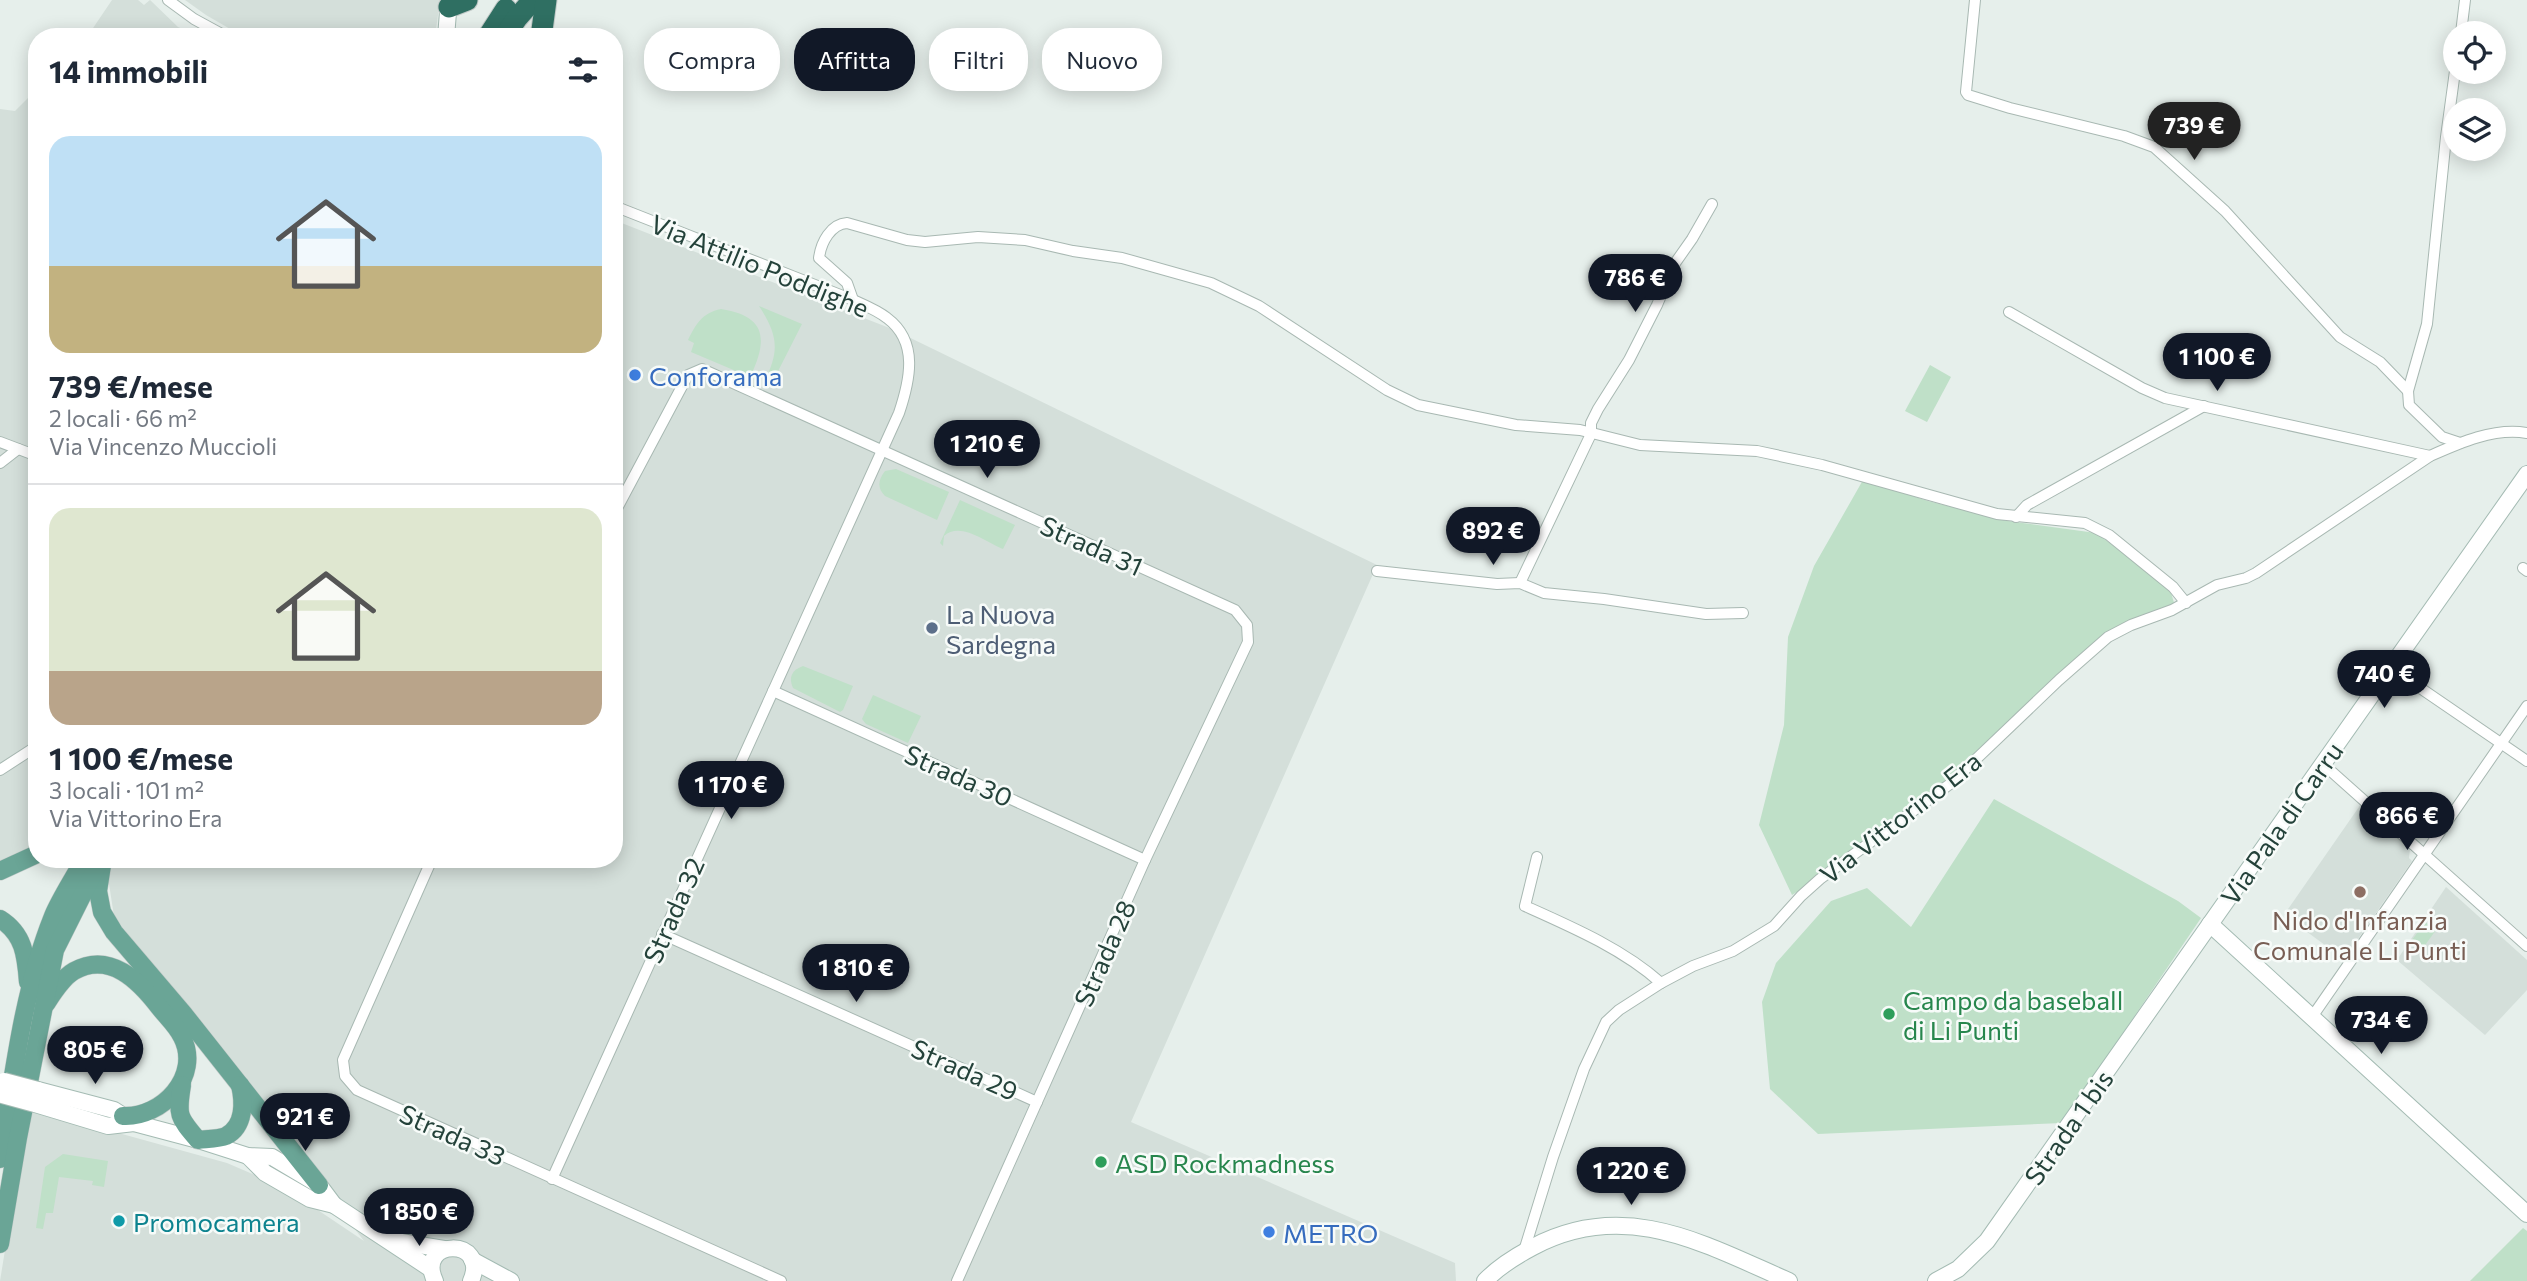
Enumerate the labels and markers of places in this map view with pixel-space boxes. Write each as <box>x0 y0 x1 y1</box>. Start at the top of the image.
pin: 739 € <box>2145 102 2243 162</box>
pin: 786 € <box>1586 254 1684 314</box>
pin: 1 100 € <box>2152 334 2282 393</box>
place label: Conforama <box>649 360 782 391</box>
marker: Conforama <box>627 367 643 383</box>
pin: 1 210 € <box>922 420 1052 480</box>
pin: 892 € <box>1444 508 1542 567</box>
place label: La Nuova Sardegna <box>946 598 1056 659</box>
marker: La Nuova Sardegna <box>924 620 940 636</box>
pin: 740 € <box>2335 650 2433 710</box>
pin: 1 170 € <box>666 762 796 821</box>
pin: 866 € <box>2358 792 2456 852</box>
marker: Nido d'Infanzia Comunale Li Punti <box>2352 884 2368 900</box>
place label: Nido d'Infanzia Comunale Li Punti <box>2253 904 2467 965</box>
pin: 1 810 € <box>791 944 921 1004</box>
place label: Campo da baseball di Li Punti <box>1903 984 2123 1045</box>
pin: 734 € <box>2332 996 2430 1056</box>
marker: Campo da baseball di Li Punti <box>1881 1006 1897 1022</box>
pin: 805 € <box>46 1026 144 1086</box>
pin: 921 € <box>256 1094 354 1153</box>
place label: ASD Rockmadness <box>1115 1147 1335 1178</box>
pin: 1 220 € <box>1566 1148 1696 1207</box>
marker: ASD Rockmadness <box>1093 1154 1109 1170</box>
pin: 1 850 € <box>354 1188 484 1248</box>
place label: Promocamera <box>133 1206 300 1237</box>
marker: Promocamera <box>111 1213 127 1229</box>
place label: METRO <box>1283 1217 1378 1248</box>
marker: METRO <box>1261 1224 1277 1240</box>

